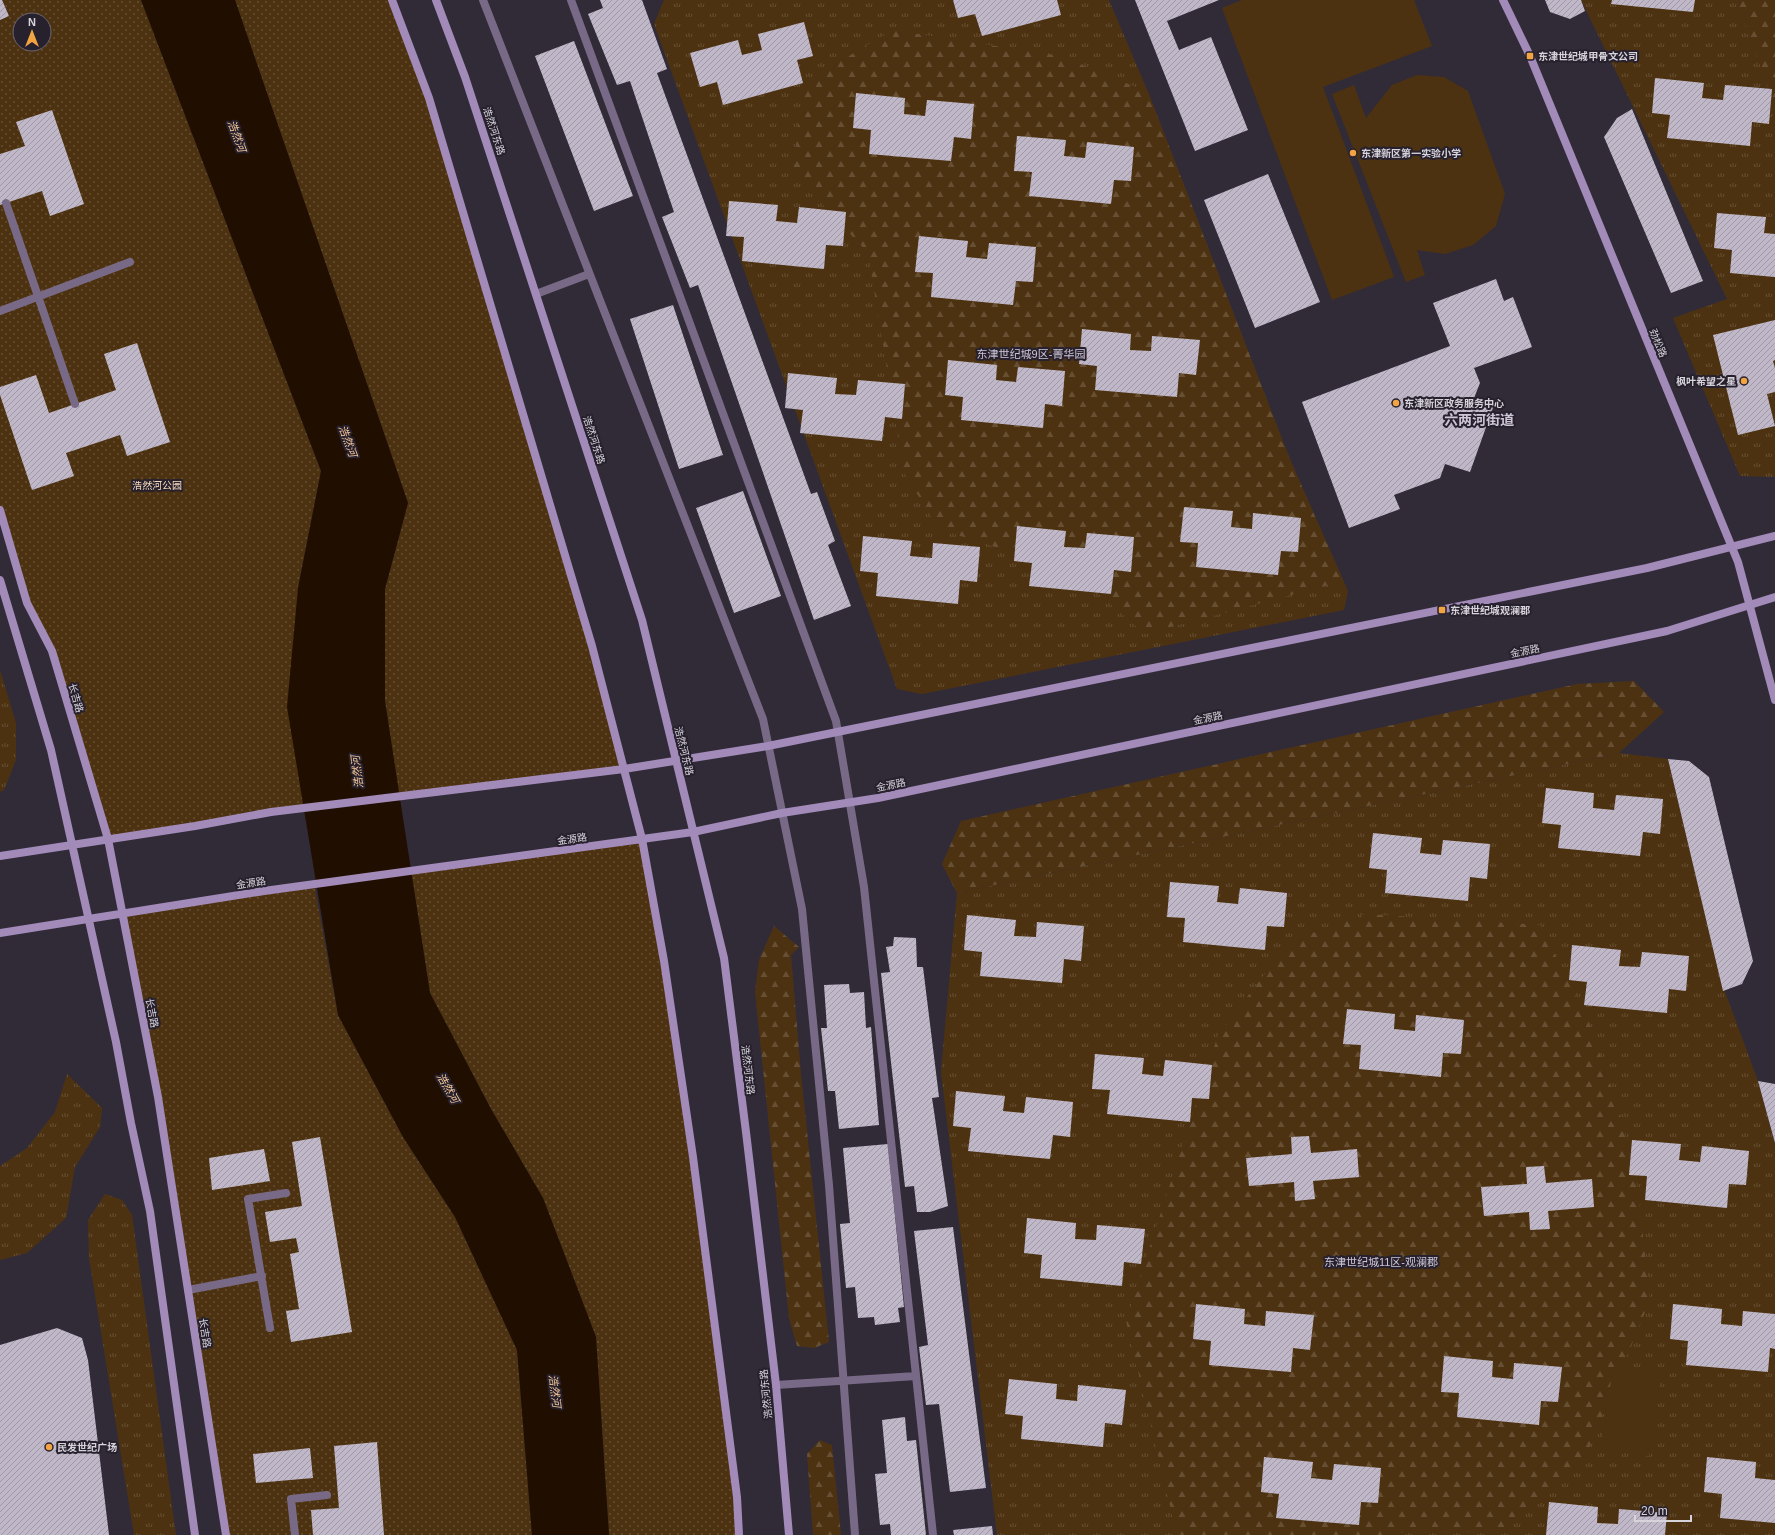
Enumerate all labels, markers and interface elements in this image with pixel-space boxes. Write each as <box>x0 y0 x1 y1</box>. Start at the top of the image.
north arrow <box>12 12 52 52</box>
text: N <box>28 16 36 28</box>
place label: 东津世纪城甲骨文公司 <box>1538 50 1638 62</box>
marker: 东津世纪城甲骨文公司 <box>1525 51 1535 61</box>
street label: 浩然河东路 <box>481 106 507 156</box>
water label: 浩然河 <box>226 118 249 155</box>
marker: 东津新区第一实验小学 <box>1348 148 1358 158</box>
place label: 东津新区第一实验小学 <box>1361 148 1461 159</box>
street label: 劲松路 <box>1647 327 1669 359</box>
district label: 东津世纪城9区-菁华园 <box>977 348 1085 360</box>
place label: 枫叶希望之星 <box>1676 376 1736 387</box>
marker: 枫叶希望之星 <box>1739 376 1749 386</box>
marker: 东津新区政务服务中心 <box>1391 398 1401 408</box>
place label: 东津新区政务服务中心 <box>1404 398 1504 409</box>
district label: 六两河街道 <box>1444 412 1514 428</box>
street label: 浩然河东路 <box>581 415 607 465</box>
water label: 浩然河 <box>337 423 360 460</box>
park label: 浩然河公园 <box>132 480 182 491</box>
place label: 东津世纪城观澜郡 <box>1450 604 1530 616</box>
marker: 东津世纪城观澜郡 <box>1437 605 1447 615</box>
street label: 金源路 <box>1509 643 1541 659</box>
street label: 长吉路 <box>67 682 85 714</box>
street label: 金源路 <box>1192 710 1224 726</box>
street label: 浩然河东路 <box>673 725 695 777</box>
water label: 浩然河 <box>349 753 365 789</box>
street label: 金源路 <box>875 777 907 793</box>
street label: 金源路 <box>556 831 588 847</box>
street label: 金源路 <box>235 875 267 891</box>
street label: 长吉路 <box>144 997 160 1029</box>
street label: 浩然河东路 <box>739 1045 757 1095</box>
water label: 浩然河 <box>435 1071 462 1107</box>
district label: 东津世纪城11区-观澜郡 <box>1324 1256 1438 1268</box>
street label: 长吉路 <box>197 1317 213 1349</box>
street label: 浩然河东路 <box>758 1369 774 1419</box>
water label: 浩然河 <box>547 1374 563 1410</box>
marker: 民发世纪广场 <box>44 1442 54 1452</box>
place label: 民发世纪广场 <box>57 1442 117 1453</box>
scale bar <box>1635 1497 1691 1523</box>
text: 20 m <box>1641 1504 1668 1518</box>

